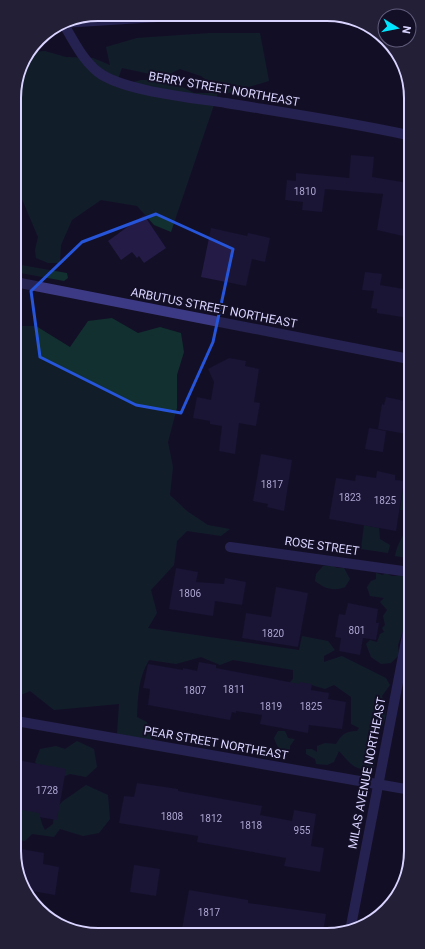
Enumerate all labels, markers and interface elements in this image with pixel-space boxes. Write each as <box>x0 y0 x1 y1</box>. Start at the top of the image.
north arrow <box>377 8 417 48</box>
text: N <box>399 25 413 35</box>
street label: BERRY STREET NORTHEAST <box>148 69 300 109</box>
house number: 1810 <box>294 186 317 197</box>
street label: ARBUTUS STREET NORTHEAST <box>130 285 298 331</box>
house number: 1817 <box>261 479 284 490</box>
house number: 1823 <box>339 492 361 503</box>
house number: 1825 <box>374 495 397 506</box>
street label: ROSE STREET <box>284 534 360 558</box>
house number: 1806 <box>179 588 202 599</box>
house number: 801 <box>349 625 365 636</box>
house number: 1820 <box>262 628 285 639</box>
house number: 1811 <box>223 684 245 695</box>
house number: 1807 <box>184 685 207 696</box>
street label: MILAS AVENUE NORTHEAST <box>345 696 389 850</box>
house number: 1819 <box>260 701 282 712</box>
house number: 1825 <box>300 701 323 712</box>
street label: PEAR STREET NORTHEAST <box>143 723 289 763</box>
house number: 1728 <box>36 785 59 796</box>
house number: 1808 <box>161 811 184 822</box>
house number: 1812 <box>200 813 223 824</box>
house number: 1818 <box>240 820 263 831</box>
house number: 955 <box>294 825 311 836</box>
house number: 1817 <box>198 907 221 918</box>

